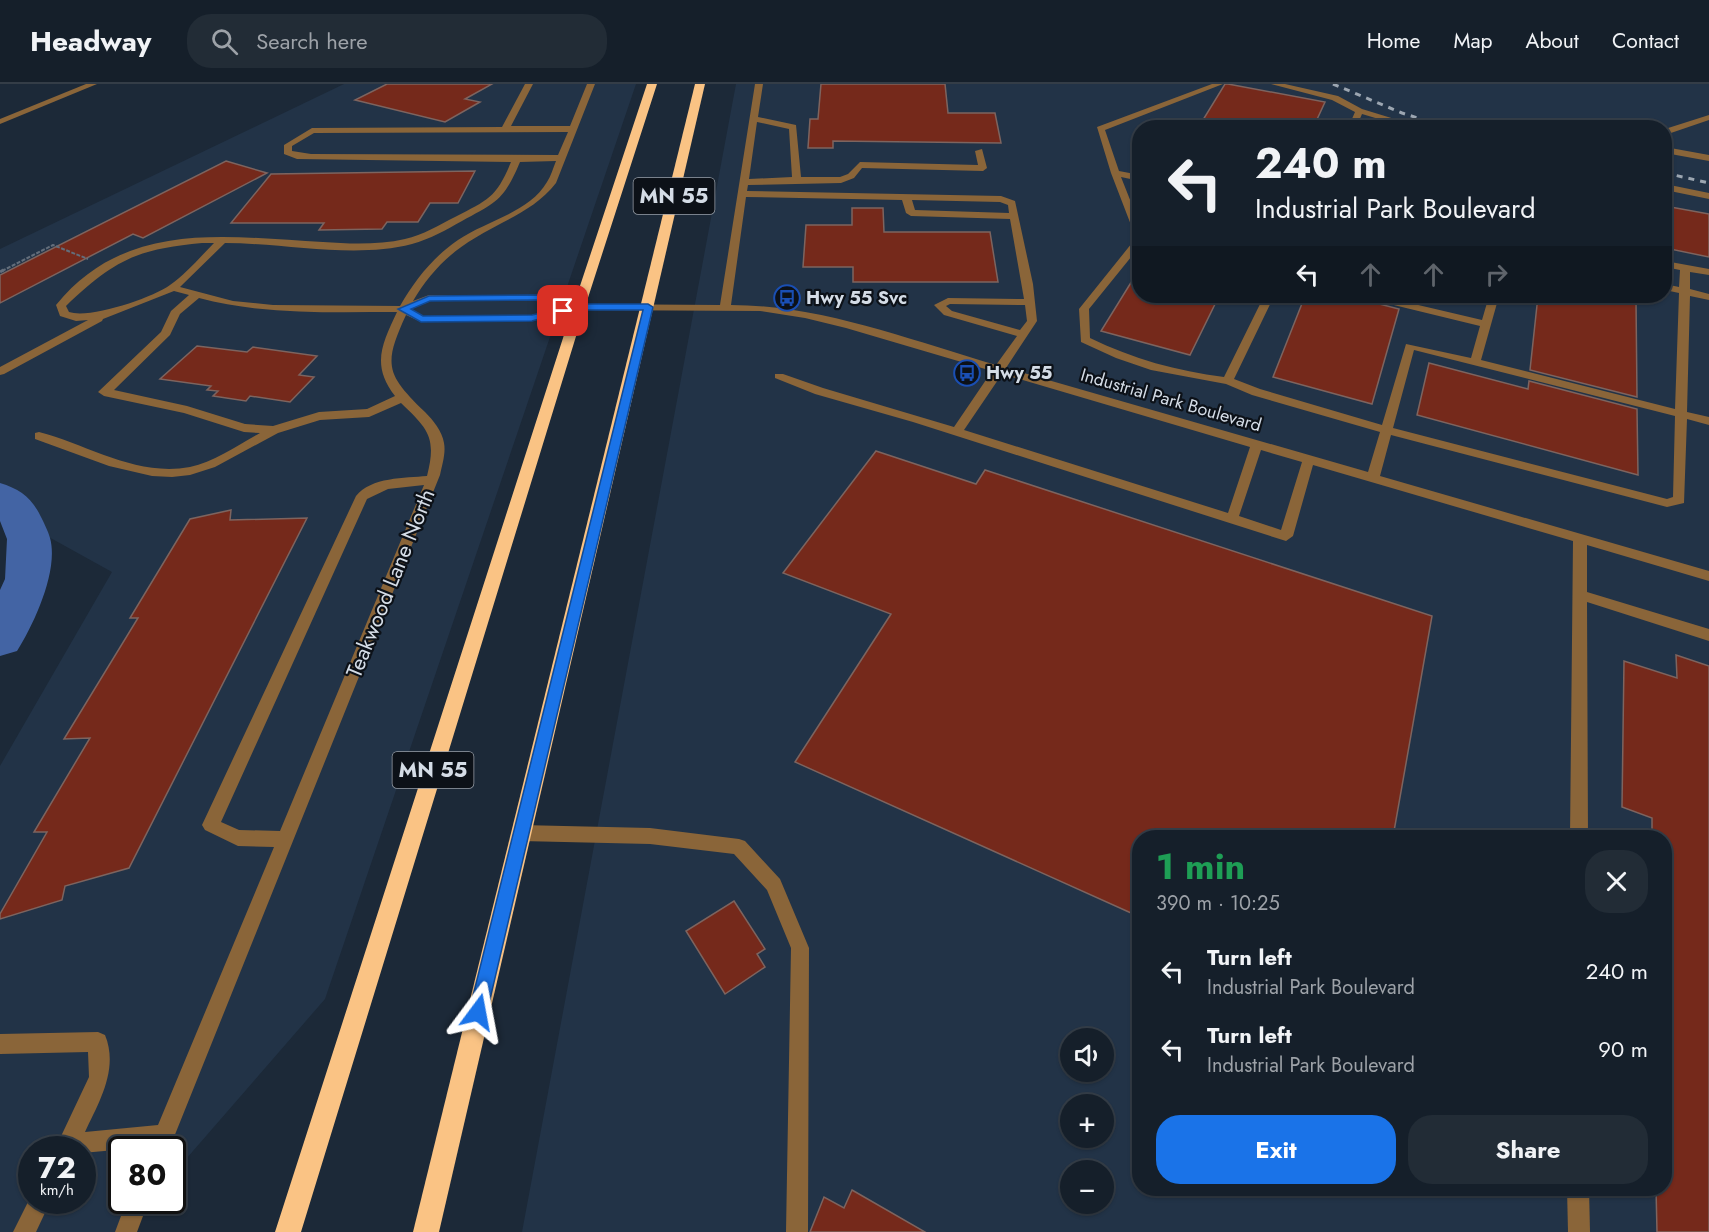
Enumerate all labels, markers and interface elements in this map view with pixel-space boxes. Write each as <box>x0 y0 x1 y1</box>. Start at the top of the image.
search box <box>187 14 607 68</box>
text: Headway <box>30 21 151 62</box>
icon: search <box>208 25 241 58</box>
text: Search here <box>256 25 368 57</box>
text: Home <box>1367 26 1420 56</box>
text: Map <box>1453 26 1493 56</box>
text: About <box>1526 26 1579 56</box>
text: Contact <box>1612 26 1679 56</box>
text: 240 m <box>1255 133 1387 194</box>
icon: left <box>1156 144 1234 222</box>
road number: MN 55 <box>634 178 714 214</box>
text: Industrial Park Boulevard <box>1255 189 1536 228</box>
icon: left <box>1291 258 1324 291</box>
icon: ahead <box>1354 258 1387 291</box>
icon: ahead <box>1417 258 1450 291</box>
icon: right <box>1480 258 1513 291</box>
bus stop icon: Hwy 55 Svc <box>772 283 802 313</box>
pin <box>537 285 588 336</box>
place label: Hwy 55 Svc <box>806 285 907 311</box>
icon: arrive <box>546 294 579 327</box>
bus stop icon: Hwy 55 <box>952 358 982 388</box>
place label: Hwy 55 <box>986 360 1052 386</box>
street label: Industrial Park Boulevard <box>1077 362 1265 438</box>
street label: Teakwood Lane North <box>337 484 443 682</box>
road number: MN 55 <box>392 752 474 788</box>
text: 1 min <box>1156 840 1245 892</box>
button: close <box>1585 850 1648 913</box>
text: 390 m · 10:25 <box>1156 889 1280 918</box>
text: Turn left <box>1207 941 1292 973</box>
icon: left <box>1156 955 1189 988</box>
text: 240 m <box>1586 955 1648 987</box>
text: Industrial Park Boulevard <box>1207 973 1415 1002</box>
position arrow <box>446 980 510 1044</box>
text: Turn left <box>1207 1019 1292 1051</box>
map controls <box>1060 1028 1114 1214</box>
button: sound <box>1060 1028 1114 1082</box>
icon: left <box>1156 1033 1189 1066</box>
text: 90 m <box>1598 1033 1648 1065</box>
text: Industrial Park Boulevard <box>1207 1051 1415 1080</box>
button: + <box>1060 1094 1114 1148</box>
button: Exit <box>1156 1115 1396 1184</box>
button: Share <box>1408 1115 1648 1184</box>
speed limit sign: 80 <box>108 1136 186 1214</box>
text: 72 <box>38 1146 76 1189</box>
button: − <box>1060 1160 1114 1214</box>
text: km/h <box>40 1179 74 1201</box>

